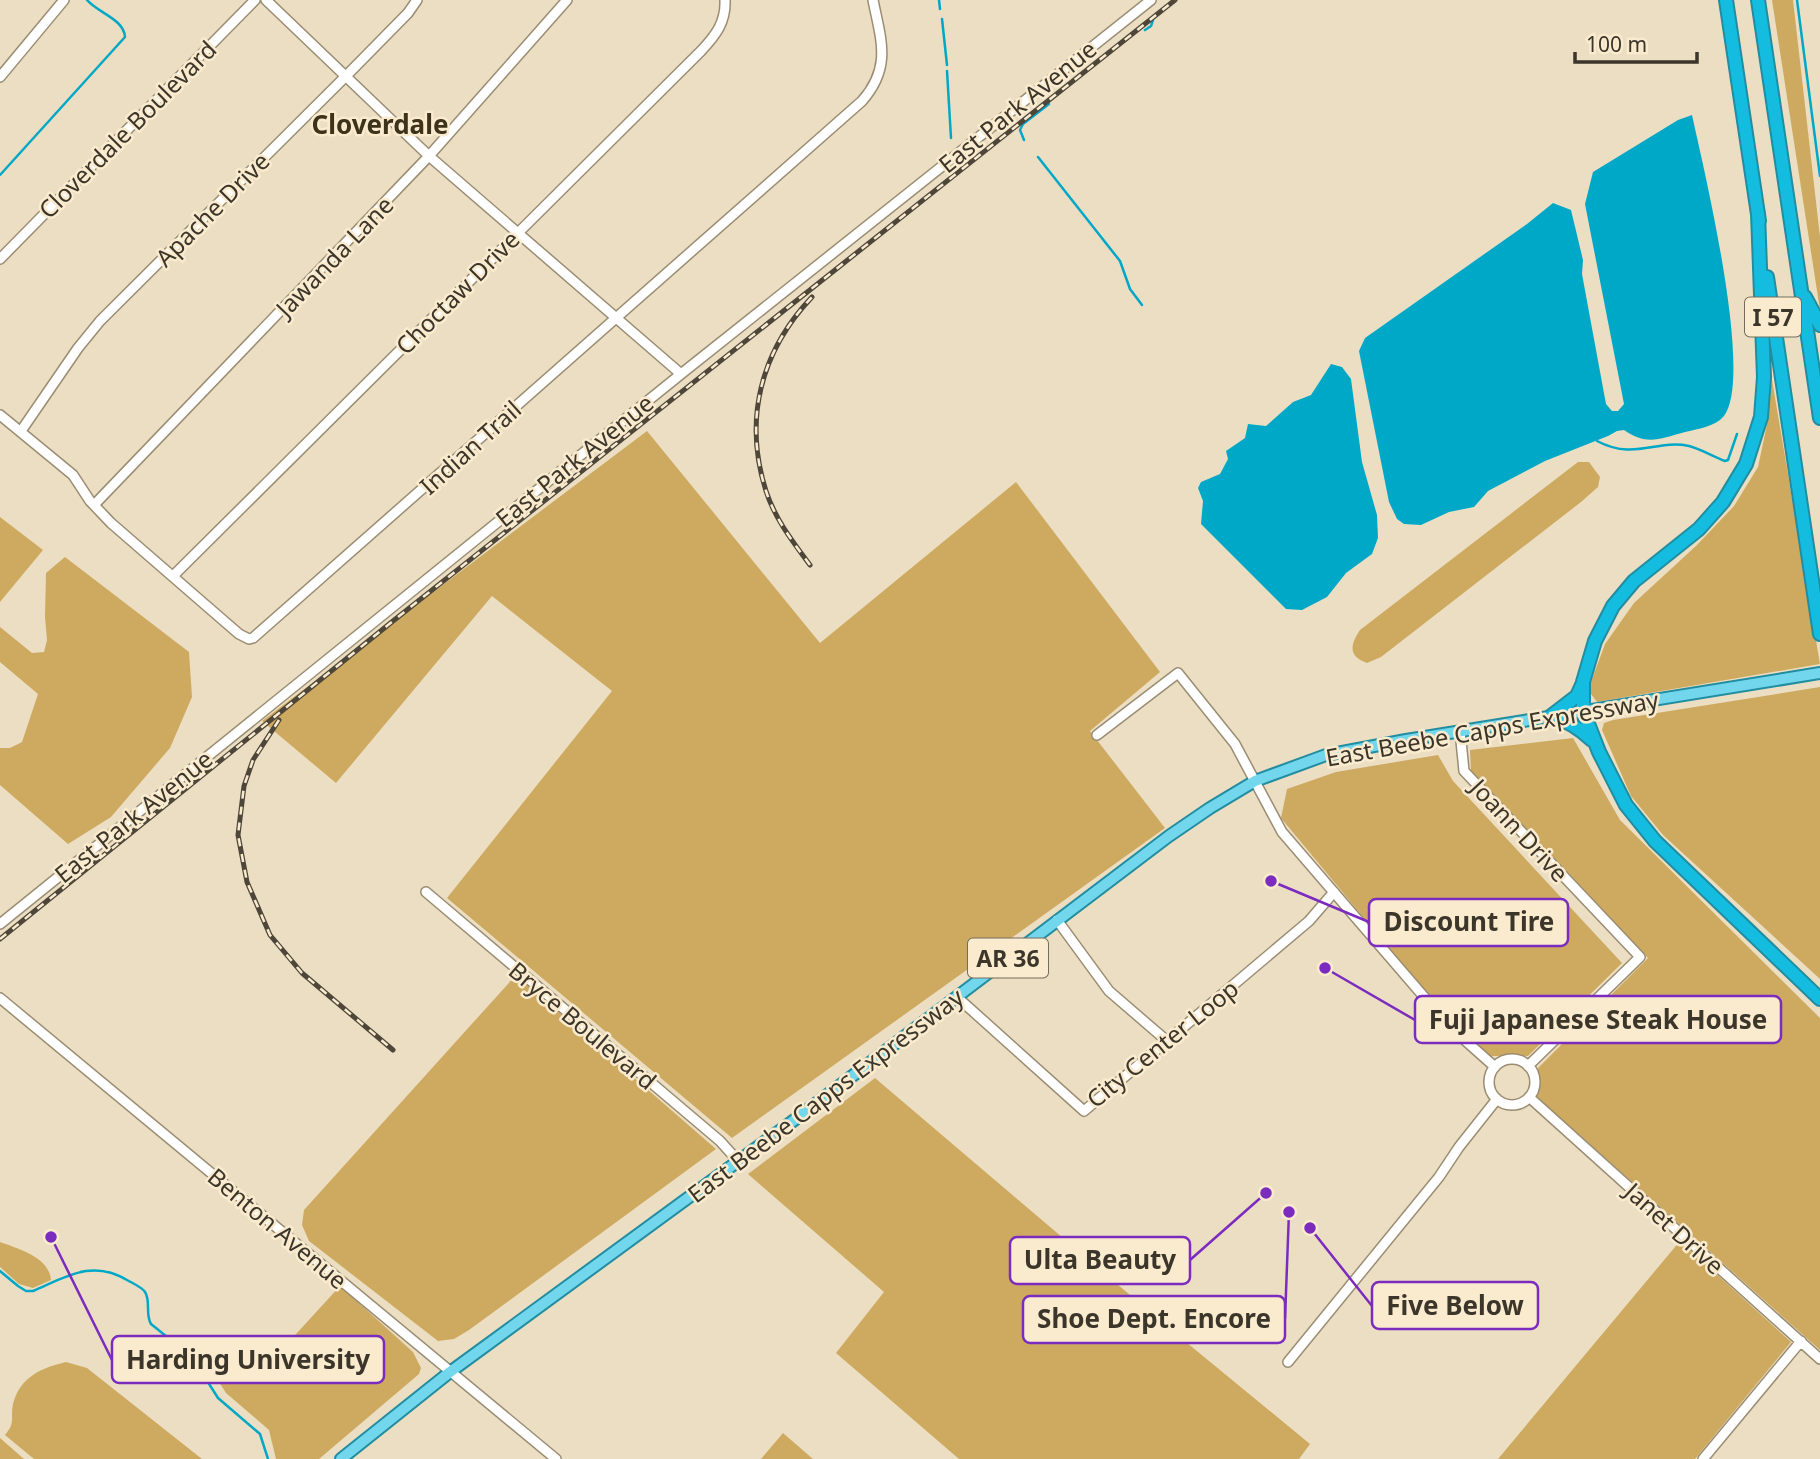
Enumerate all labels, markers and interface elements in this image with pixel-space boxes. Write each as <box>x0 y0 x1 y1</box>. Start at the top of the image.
scale bar <box>1575 21 1698 65</box>
text: 100 m <box>1586 30 1647 58</box>
street label: East Park Avenue <box>931 32 1103 180</box>
street label: Cloverdale Boulevard <box>31 33 223 225</box>
district label: Cloverdale <box>312 106 448 142</box>
street label: Apache Drive <box>148 145 276 273</box>
street label: Jawanda Lane <box>267 188 400 325</box>
street label: Choctaw Drive <box>388 223 526 361</box>
road number: I 57 <box>1745 298 1801 336</box>
street label: East Park Avenue <box>488 386 660 534</box>
street label: Indian Trail <box>412 393 528 501</box>
street label: East Beebe Capps Expressway <box>1323 682 1662 774</box>
street label: East Park Avenue <box>47 742 219 890</box>
street label: Joann Drive <box>1462 770 1576 889</box>
callout: Discount Tire <box>1369 899 1568 946</box>
text: Discount Tire <box>1384 903 1554 939</box>
road number: AR 36 <box>968 939 1048 978</box>
street label: Bryce Boulevard <box>502 954 664 1096</box>
street label: City Center Loop <box>1079 971 1245 1115</box>
street label: East Beebe Capps Expressway <box>680 980 970 1210</box>
callout: Fuji Japanese Steak House <box>1415 996 1781 1043</box>
text: Fuji Japanese Steak House <box>1429 1001 1767 1037</box>
street label: Benton Avenue <box>201 1160 355 1296</box>
street label: Janet Drive <box>1617 1173 1732 1281</box>
callout: Ulta Beauty <box>1010 1237 1190 1284</box>
text: Ulta Beauty <box>1024 1241 1176 1277</box>
callout: Five Below <box>1372 1282 1538 1329</box>
text: Five Below <box>1386 1287 1524 1323</box>
callout: Shoe Dept. Encore <box>1023 1296 1285 1343</box>
text: Shoe Dept. Encore <box>1037 1300 1271 1336</box>
callout: Harding University <box>112 1336 384 1383</box>
text: Harding University <box>126 1341 370 1377</box>

